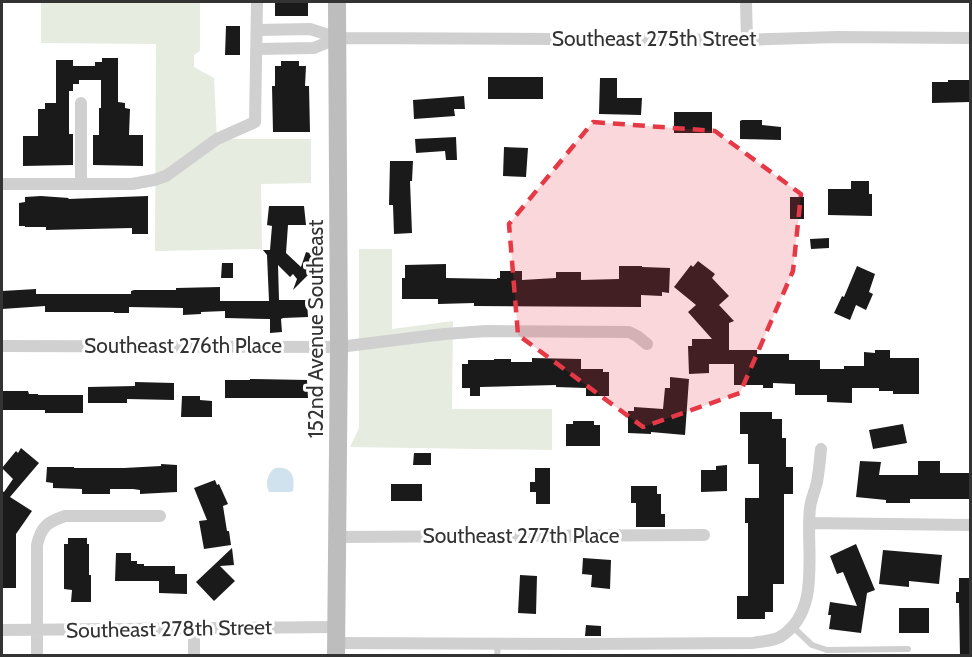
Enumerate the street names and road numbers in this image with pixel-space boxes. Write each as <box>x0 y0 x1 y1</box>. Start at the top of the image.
street label: Southeast 275th Street <box>552 26 756 51</box>
street label: 152nd Avenue Southeast <box>303 220 328 438</box>
street label: Southeast 276th Place <box>84 333 282 358</box>
street label: Southeast 277th Place <box>422 523 620 548</box>
street label: Southeast 278th Street <box>66 614 272 643</box>

